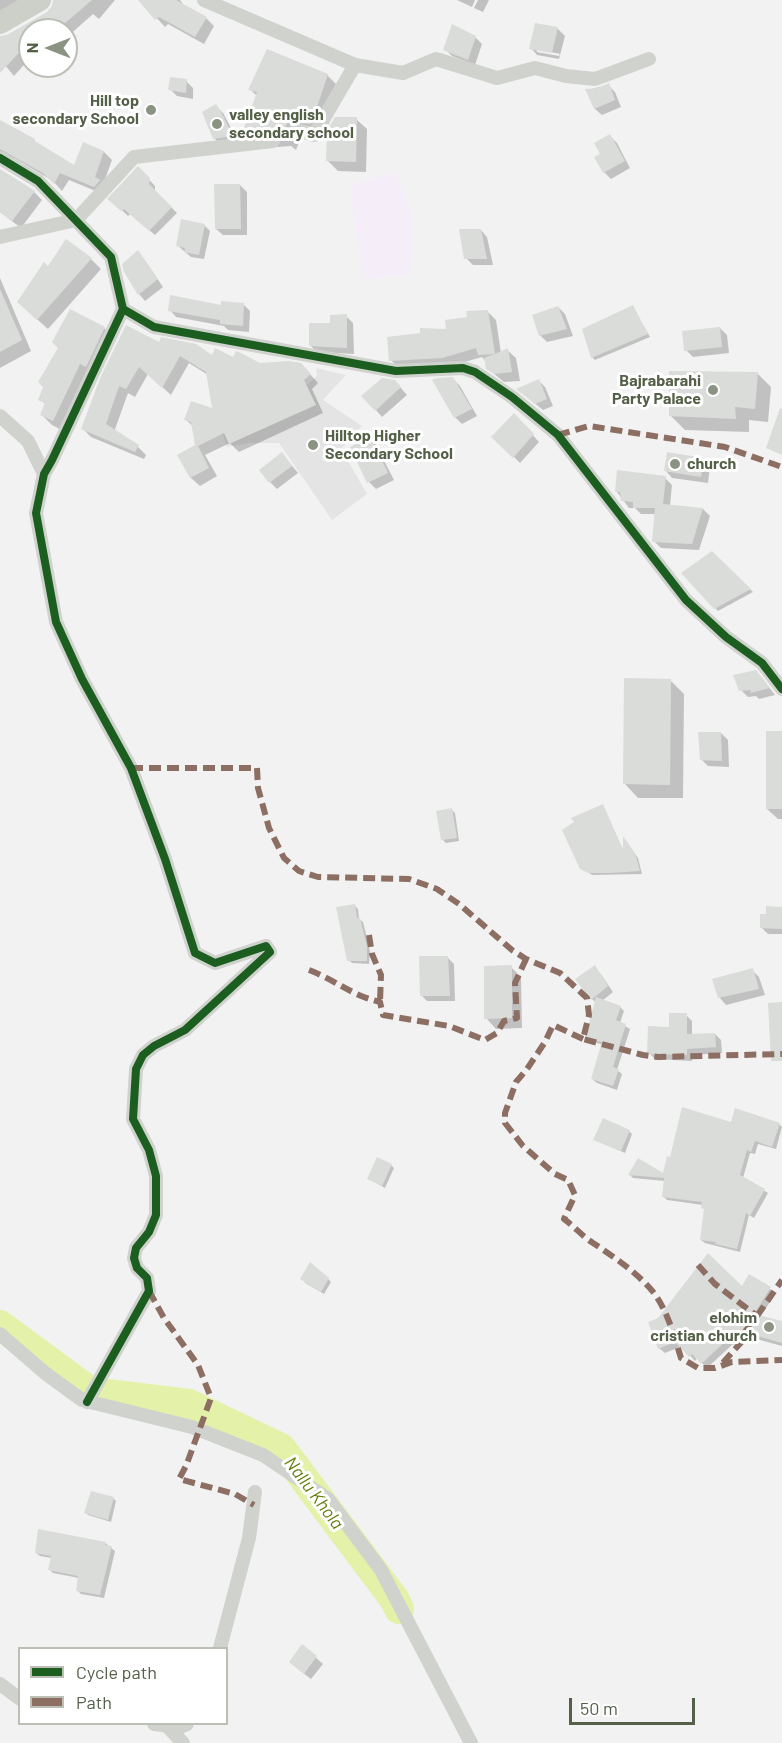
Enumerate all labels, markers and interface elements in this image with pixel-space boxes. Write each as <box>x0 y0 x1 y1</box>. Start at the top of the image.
north arrow <box>18 18 78 78</box>
text: N <box>22 43 41 53</box>
place label: Hill top secondary School <box>13 91 139 129</box>
marker: Hill top secondary School <box>144 103 158 117</box>
place label: valley english secondary school <box>229 105 354 143</box>
marker: valley english secondary school <box>210 117 224 131</box>
place label: Bajrabarahi Party Palace <box>612 371 701 409</box>
marker: Bajrabarahi Party Palace <box>706 383 720 397</box>
place label: Hilltop Higher Secondary School <box>325 426 453 464</box>
marker: Hilltop Higher Secondary School <box>306 438 320 452</box>
place label: church <box>687 454 736 474</box>
marker: church <box>668 457 682 471</box>
place label: elohim cristian church <box>650 1308 757 1346</box>
marker: elohim cristian church <box>762 1320 776 1334</box>
water label: Nallu Khola <box>280 1452 348 1534</box>
legend <box>18 1647 228 1725</box>
text: Cycle path <box>76 1661 157 1683</box>
scale bar <box>572 1686 698 1724</box>
text: Path <box>76 1691 112 1713</box>
text: 50 m <box>580 1697 618 1719</box>

